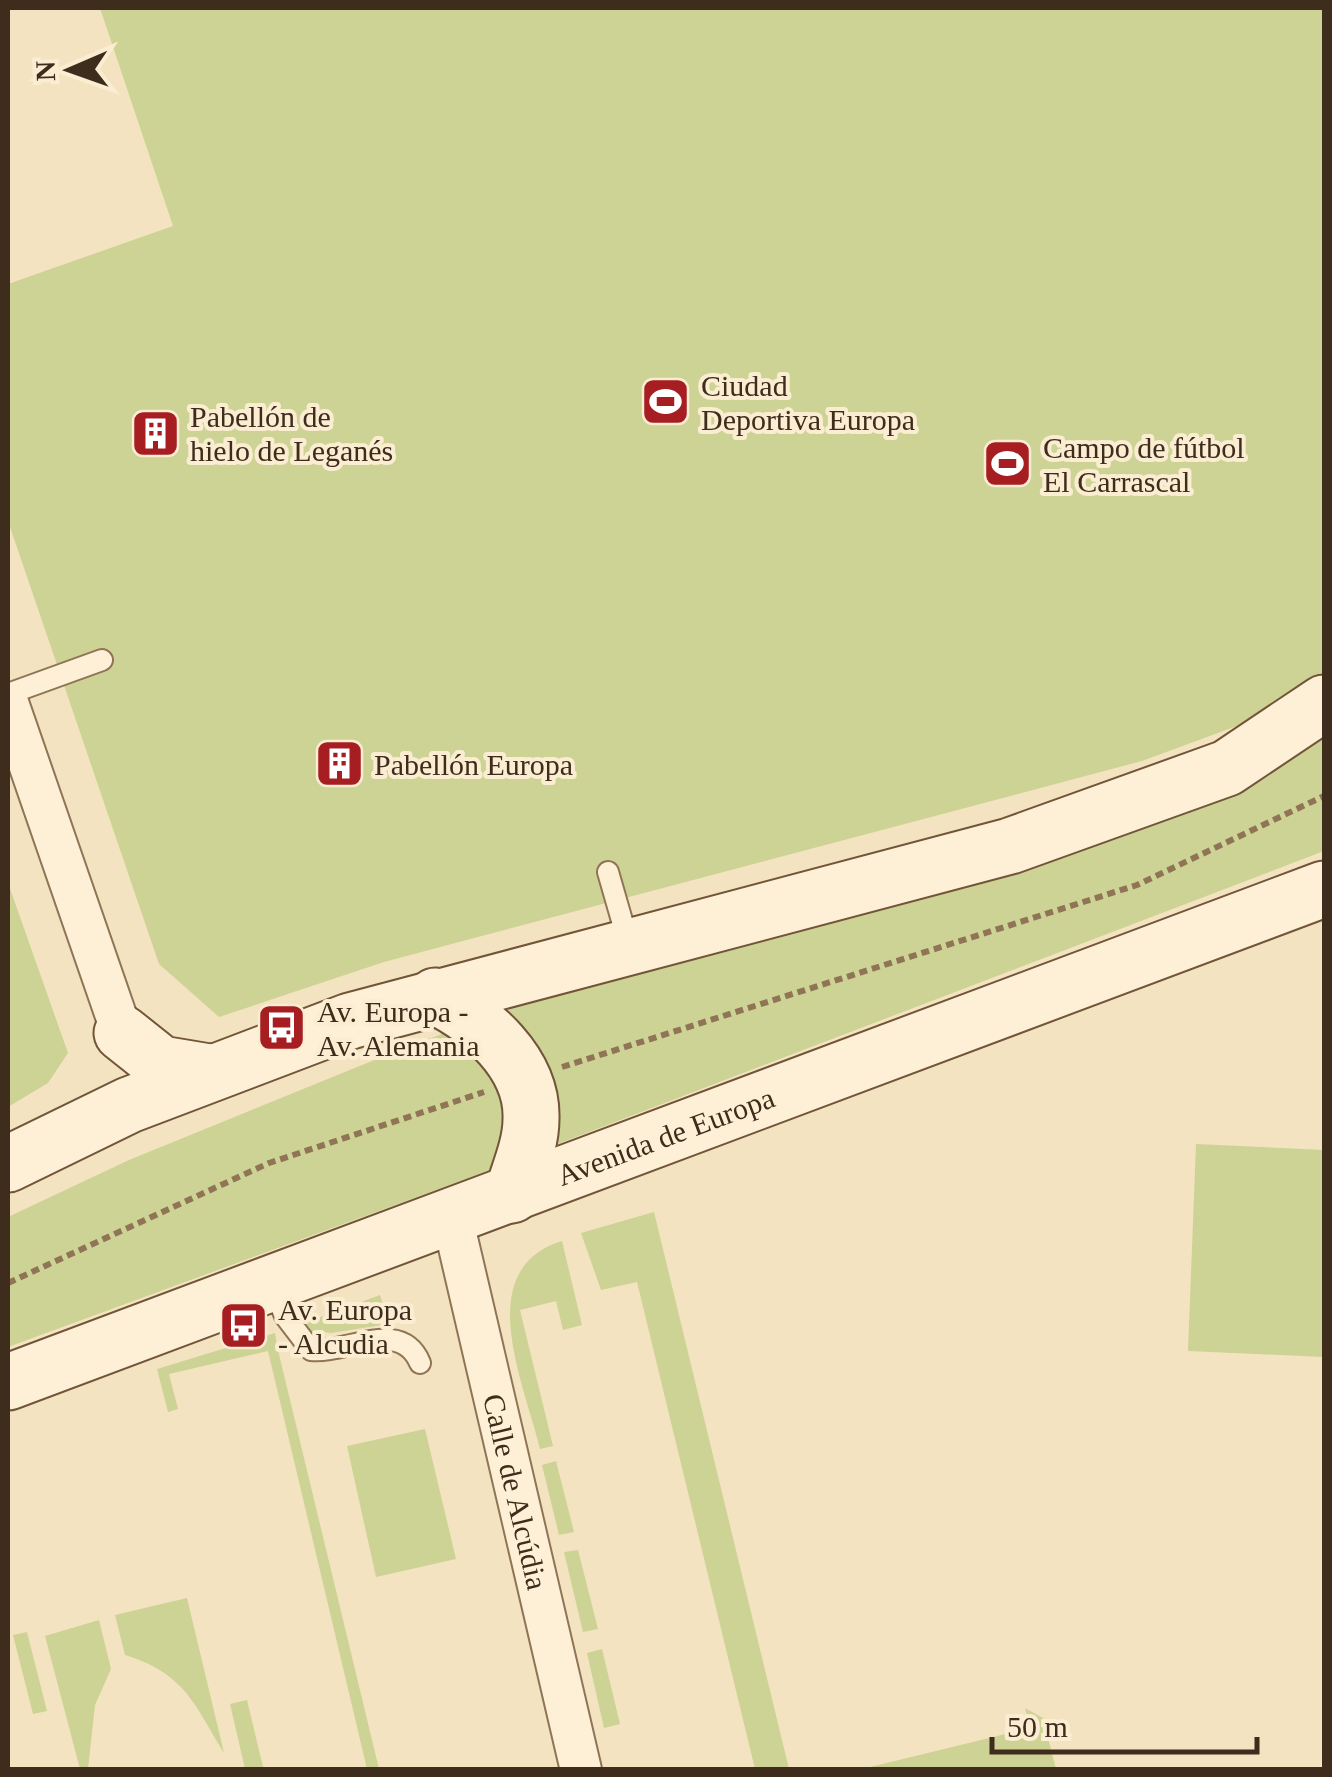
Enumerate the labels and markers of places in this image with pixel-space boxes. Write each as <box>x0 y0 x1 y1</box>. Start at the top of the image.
place label: Ciudad Deportiva Europa <box>701 369 915 436</box>
sports icon: Ciudad Deportiva Europa <box>640 376 692 428</box>
place label: Pabellón de hielo de Leganés <box>190 400 393 467</box>
building icon: Pabellón de hielo de Leganés <box>129 407 181 459</box>
place label: Campo de fútbol El Carrascal <box>1043 431 1245 498</box>
sports icon: Campo de fútbol El Carrascal <box>982 438 1034 490</box>
building icon: Pabellón Europa <box>313 738 365 790</box>
place label: Pabellón Europa <box>374 748 573 781</box>
place label: Av. Europa - Av. Alemania <box>317 995 479 1062</box>
bus stop icon: Av. Europa - Av. Alemania <box>256 1002 308 1054</box>
place label: Av. Europa - Alcudia <box>278 1293 412 1360</box>
bus stop icon: Av. Europa - Alcudia <box>217 1300 269 1352</box>

